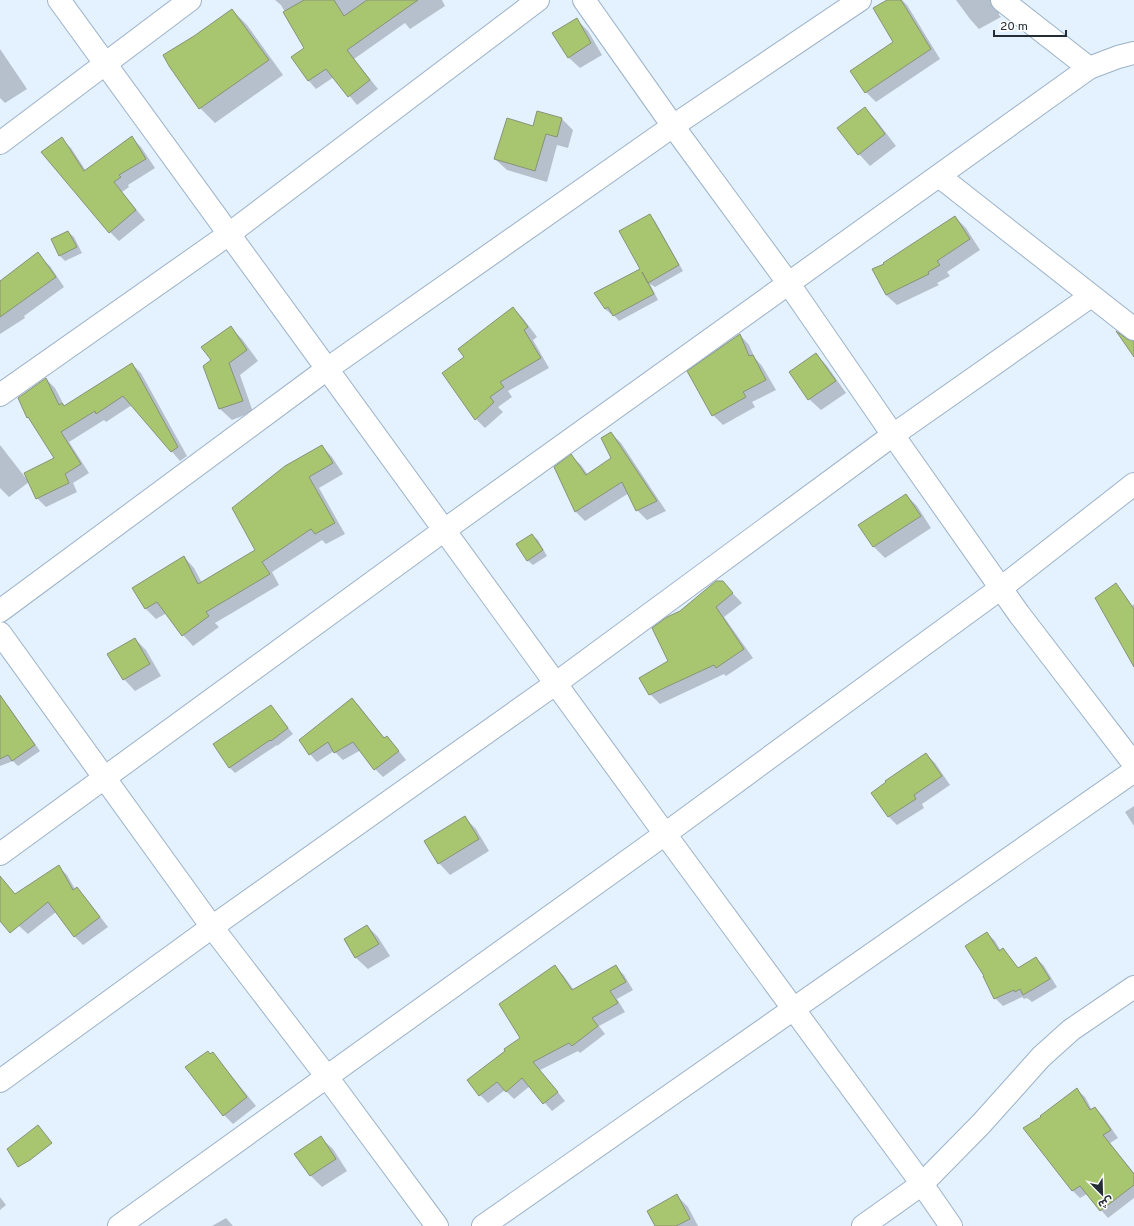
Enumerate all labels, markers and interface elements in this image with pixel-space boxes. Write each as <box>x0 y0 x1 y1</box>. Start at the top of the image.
scale bar <box>994 12 1066 38</box>
text: 20 m <box>1000 19 1028 35</box>
north arrow <box>1082 1174 1122 1214</box>
text: ش <box>1096 1193 1115 1212</box>

